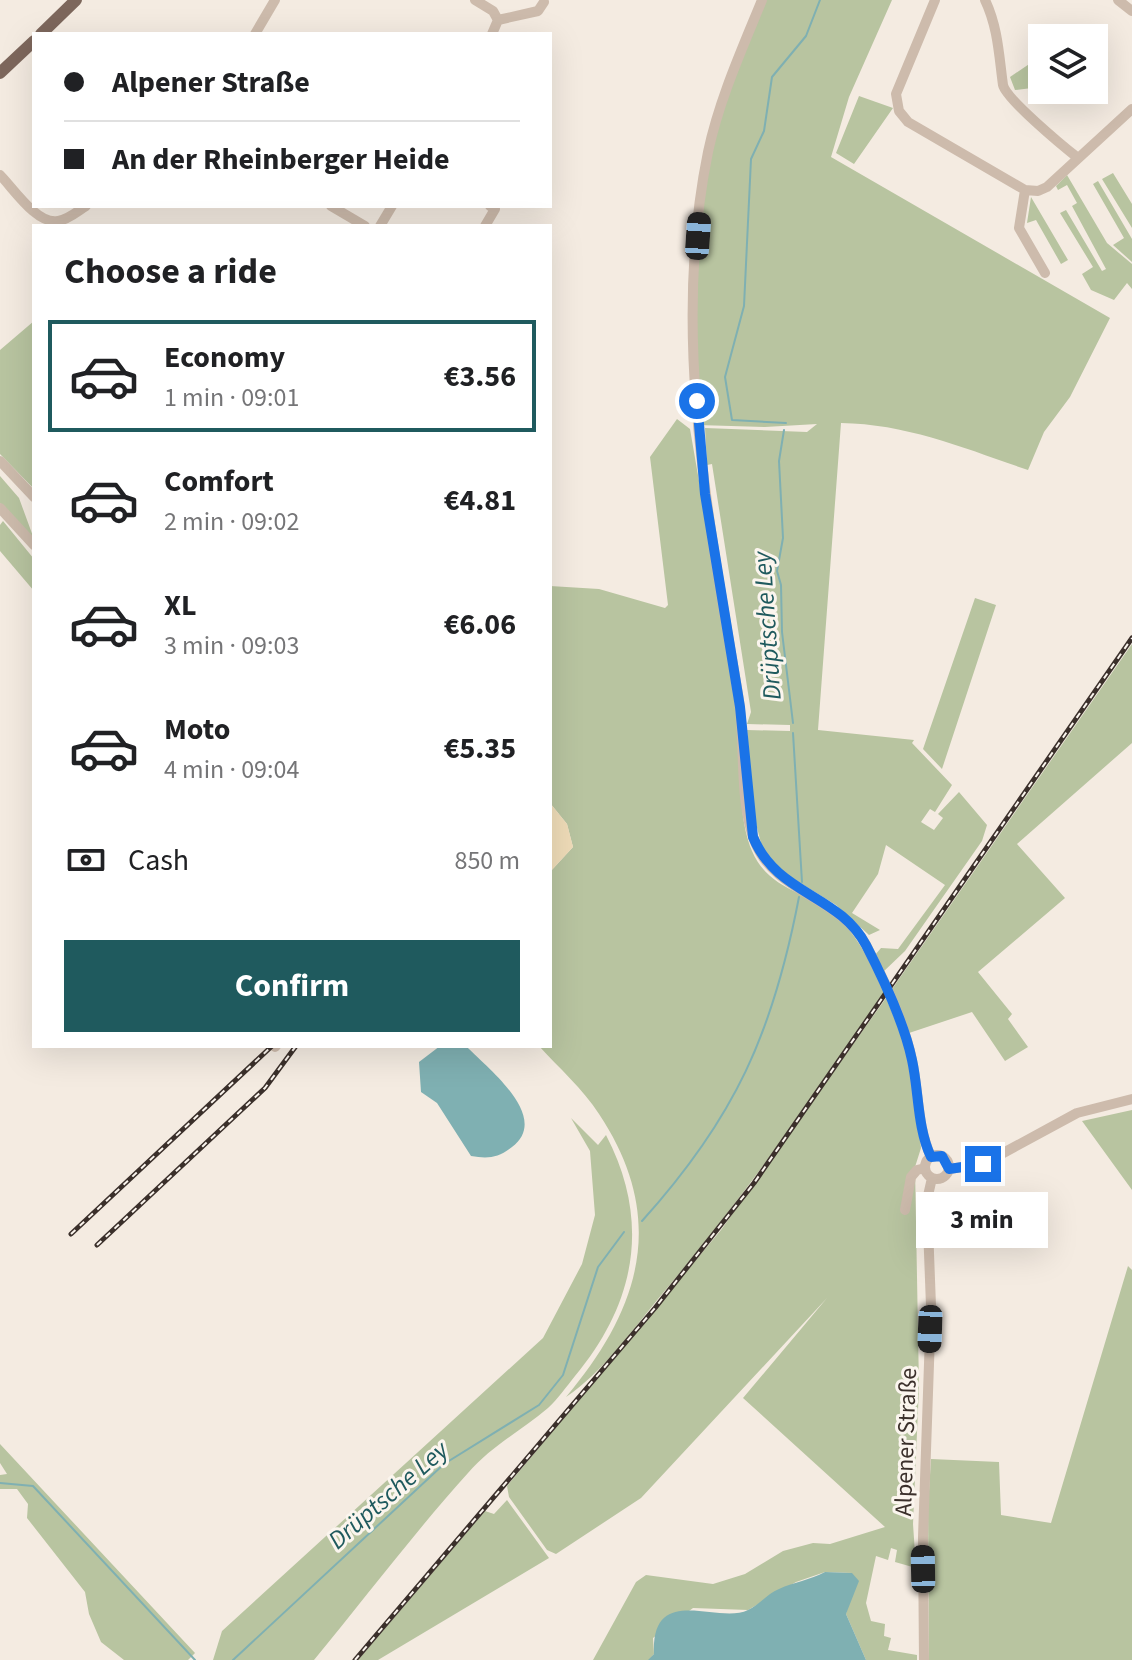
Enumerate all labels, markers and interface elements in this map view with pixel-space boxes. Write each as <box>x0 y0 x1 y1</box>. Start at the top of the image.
map controls <box>1028 24 1108 104</box>
button: layers <box>1028 24 1108 104</box>
text: Alpener Straße <box>112 61 310 104</box>
text: An der Rheinberger Heide <box>112 138 450 181</box>
car <box>684 211 712 261</box>
text: Choose a ride <box>64 246 277 297</box>
text: Economy <box>164 336 285 379</box>
icon: car <box>68 340 140 412</box>
text: €3.56 <box>444 355 516 398</box>
text: 1 min · 09:01 <box>164 379 299 416</box>
route start <box>679 383 715 419</box>
text: Comfort <box>164 460 274 503</box>
icon: car <box>68 464 140 536</box>
text: €4.81 <box>444 479 516 522</box>
text: 2 min · 09:02 <box>164 503 299 540</box>
water label: Drüptsche Ley <box>743 549 791 701</box>
text: XL <box>164 584 197 627</box>
icon: car <box>68 588 140 660</box>
text: €6.06 <box>444 603 516 646</box>
text: 3 min · 09:03 <box>164 627 299 664</box>
text: Moto <box>164 708 230 751</box>
icon: car <box>68 712 140 784</box>
text: €5.35 <box>444 727 516 770</box>
text: 4 min · 09:04 <box>164 751 299 788</box>
icon: cash <box>64 838 108 882</box>
text: Cash <box>128 839 189 882</box>
text: 850 m <box>454 842 520 879</box>
button: Confirm <box>64 940 520 1032</box>
route end <box>965 1146 1001 1182</box>
callout: 3 min <box>917 1192 1049 1248</box>
text: 3 min <box>950 1201 1014 1238</box>
car <box>917 1305 943 1353</box>
street label: Alpener Straße <box>886 1367 926 1517</box>
water label: Drüptsche Ley <box>320 1431 457 1558</box>
car <box>911 1545 935 1593</box>

